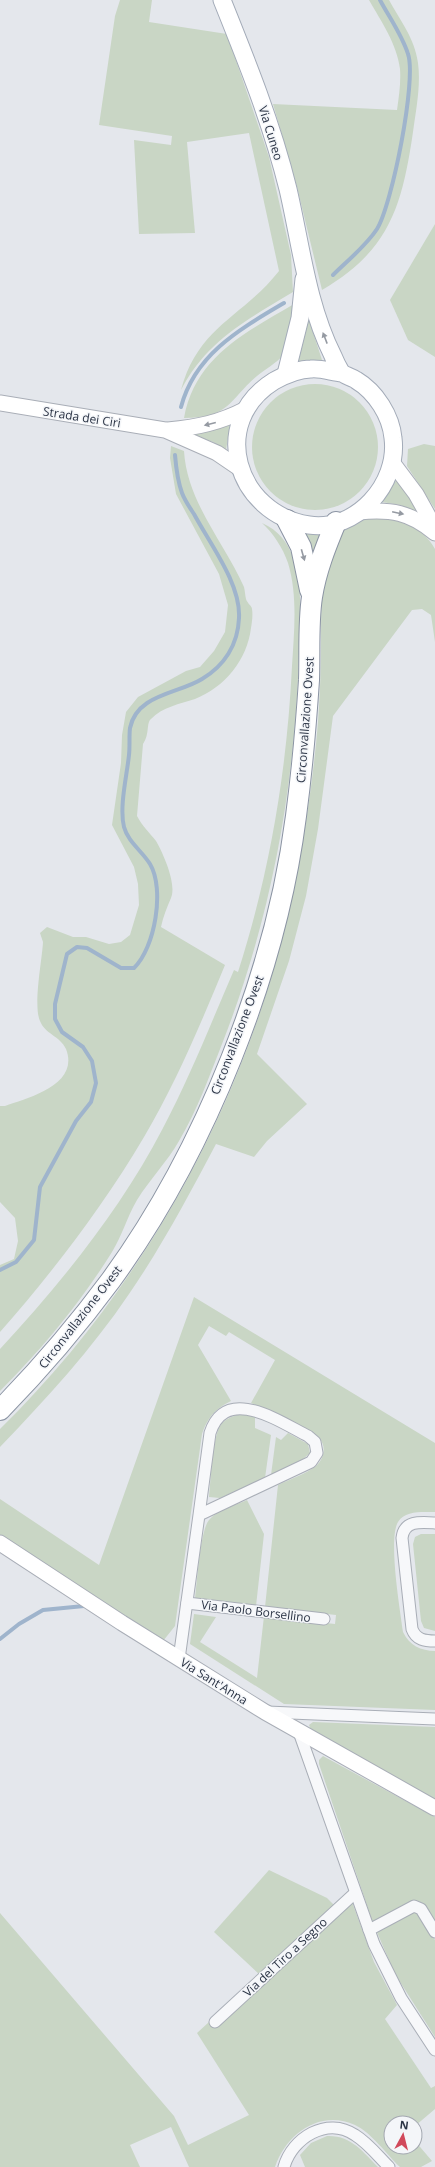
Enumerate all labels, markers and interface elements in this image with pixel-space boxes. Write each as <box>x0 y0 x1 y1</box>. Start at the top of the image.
street label: Via Cuneo <box>255 104 287 162</box>
one-way arrow <box>322 331 328 343</box>
street label: Strada dei Ciri <box>42 402 122 432</box>
one-way arrow <box>204 421 216 427</box>
one-way arrow <box>392 510 404 516</box>
one-way arrow <box>300 550 306 562</box>
street label: Circonvallazione Ovest <box>292 656 318 784</box>
street label: Circonvallazione Ovest <box>206 973 268 1097</box>
street label: Circonvallazione Ovest <box>34 1262 126 1372</box>
street label: Via Paolo Borsellino <box>200 1596 312 1626</box>
street label: Via Sant'Anna <box>177 1654 251 1708</box>
street label: Via del Tiro a Segno <box>239 1914 331 2000</box>
north arrow <box>383 2115 423 2155</box>
text: N <box>399 2117 410 2133</box>

